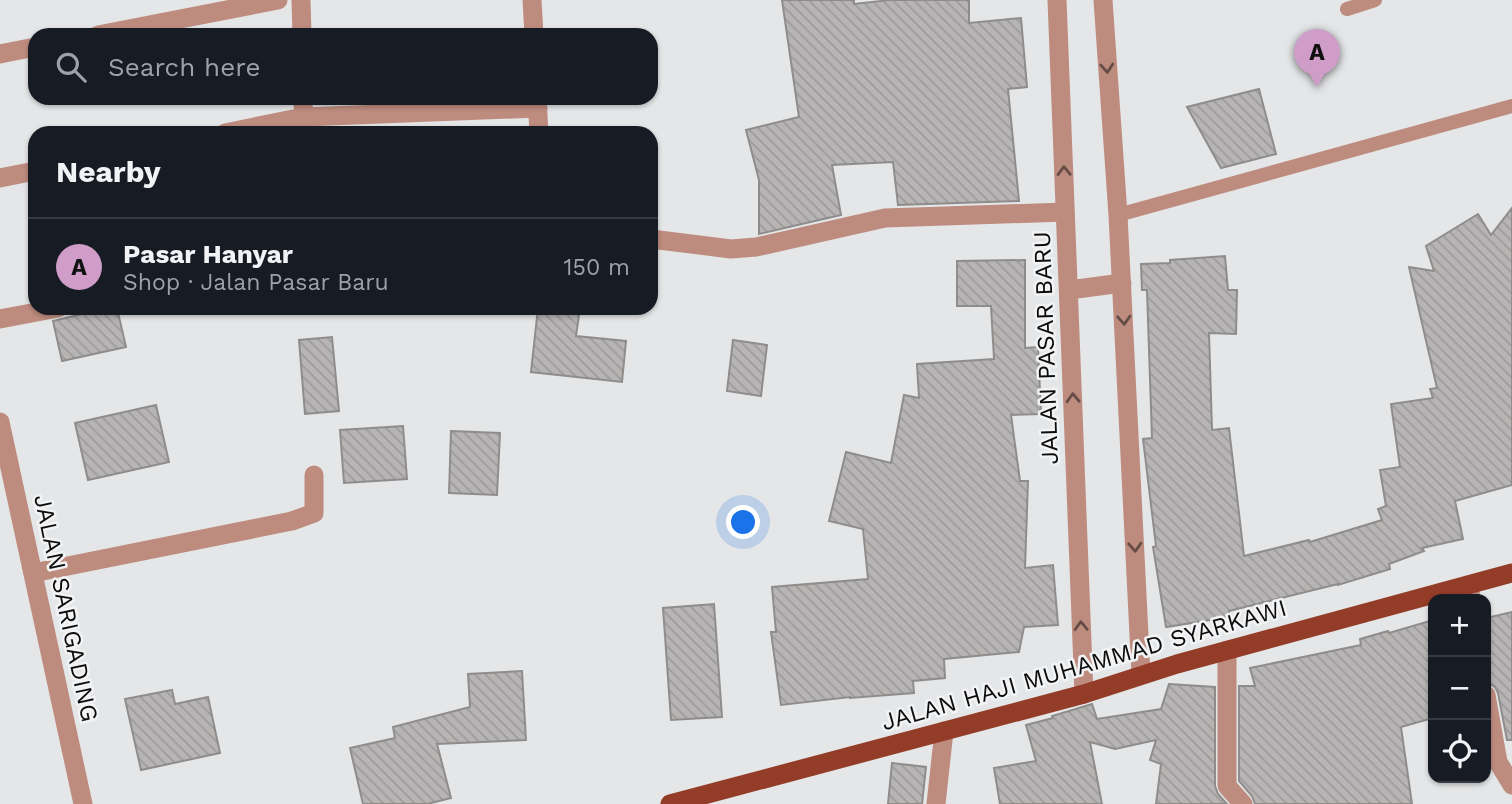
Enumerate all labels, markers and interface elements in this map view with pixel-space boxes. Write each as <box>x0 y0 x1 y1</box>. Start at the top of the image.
search box <box>28 28 658 105</box>
pin: A <box>1294 29 1340 87</box>
icon: search <box>52 48 90 86</box>
text: Search here <box>108 52 260 82</box>
one-way arrow <box>1100 63 1115 74</box>
text: Nearby <box>56 154 161 189</box>
one-way arrow <box>1056 165 1071 176</box>
street label: JALAN PASAR BARU <box>1028 231 1064 465</box>
text: Pasar Hanyar <box>123 239 293 269</box>
text: A <box>71 254 87 281</box>
text: 150 m <box>564 254 630 281</box>
text: Shop · Jalan Pasar Baru <box>123 269 389 296</box>
one-way arrow <box>1116 314 1131 325</box>
one-way arrow <box>1065 392 1080 403</box>
street label: JALAN SARIGADING <box>28 492 104 724</box>
your location <box>726 505 760 539</box>
one-way arrow <box>1127 542 1142 553</box>
street label: JALAN HAJI MUHAMMAD SYARKAWI <box>878 594 1290 736</box>
map controls <box>1428 594 1491 783</box>
button: + <box>1428 594 1491 657</box>
one-way arrow <box>1074 620 1089 631</box>
button: − <box>1428 657 1491 720</box>
button: locate <box>1428 720 1491 783</box>

